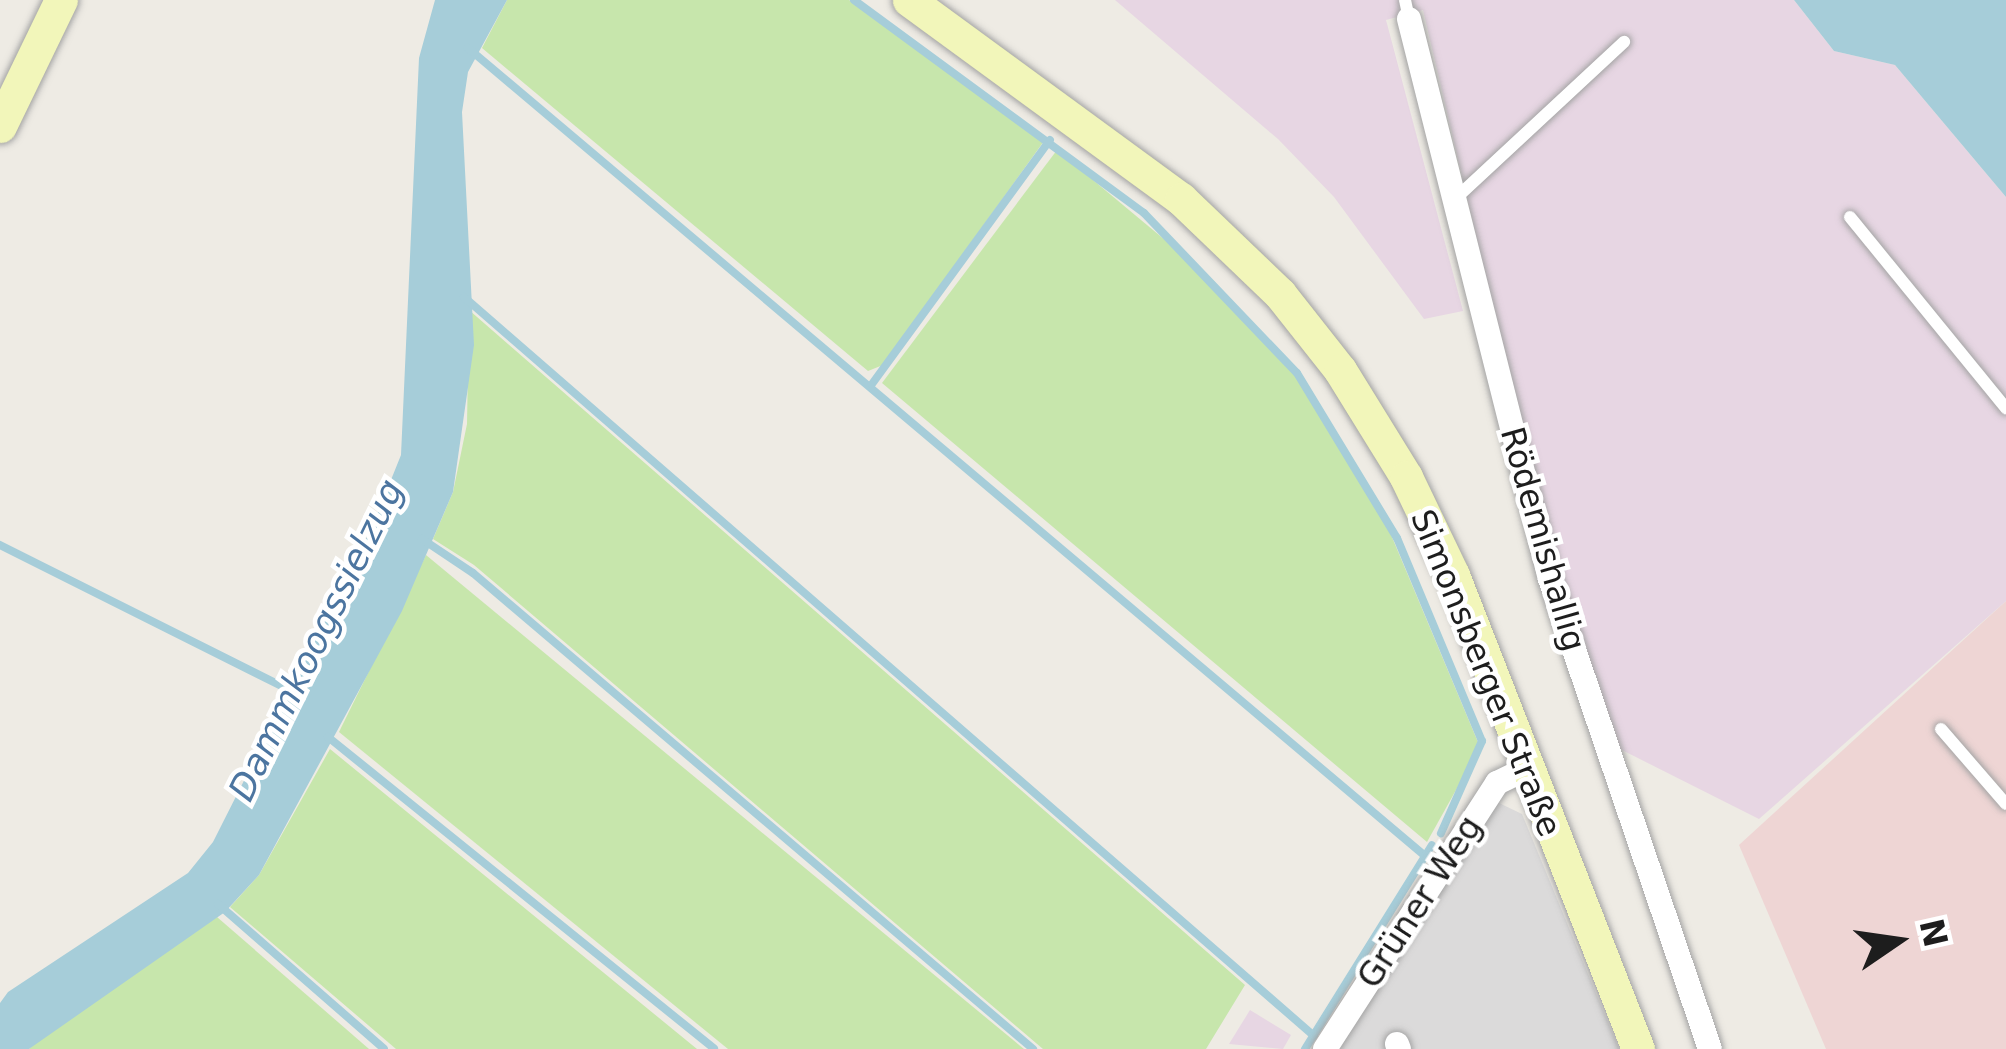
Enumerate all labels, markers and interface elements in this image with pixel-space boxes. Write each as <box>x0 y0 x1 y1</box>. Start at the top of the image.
street label: Rödemishallig <box>1492 423 1594 655</box>
water label: Dammkoogssielzug <box>219 472 413 808</box>
street label: Simonsberger Straße <box>1402 504 1570 842</box>
street label: Grüner Weg <box>1350 808 1490 996</box>
north arrow <box>1838 881 1958 1001</box>
text: N <box>1911 915 1956 951</box>

